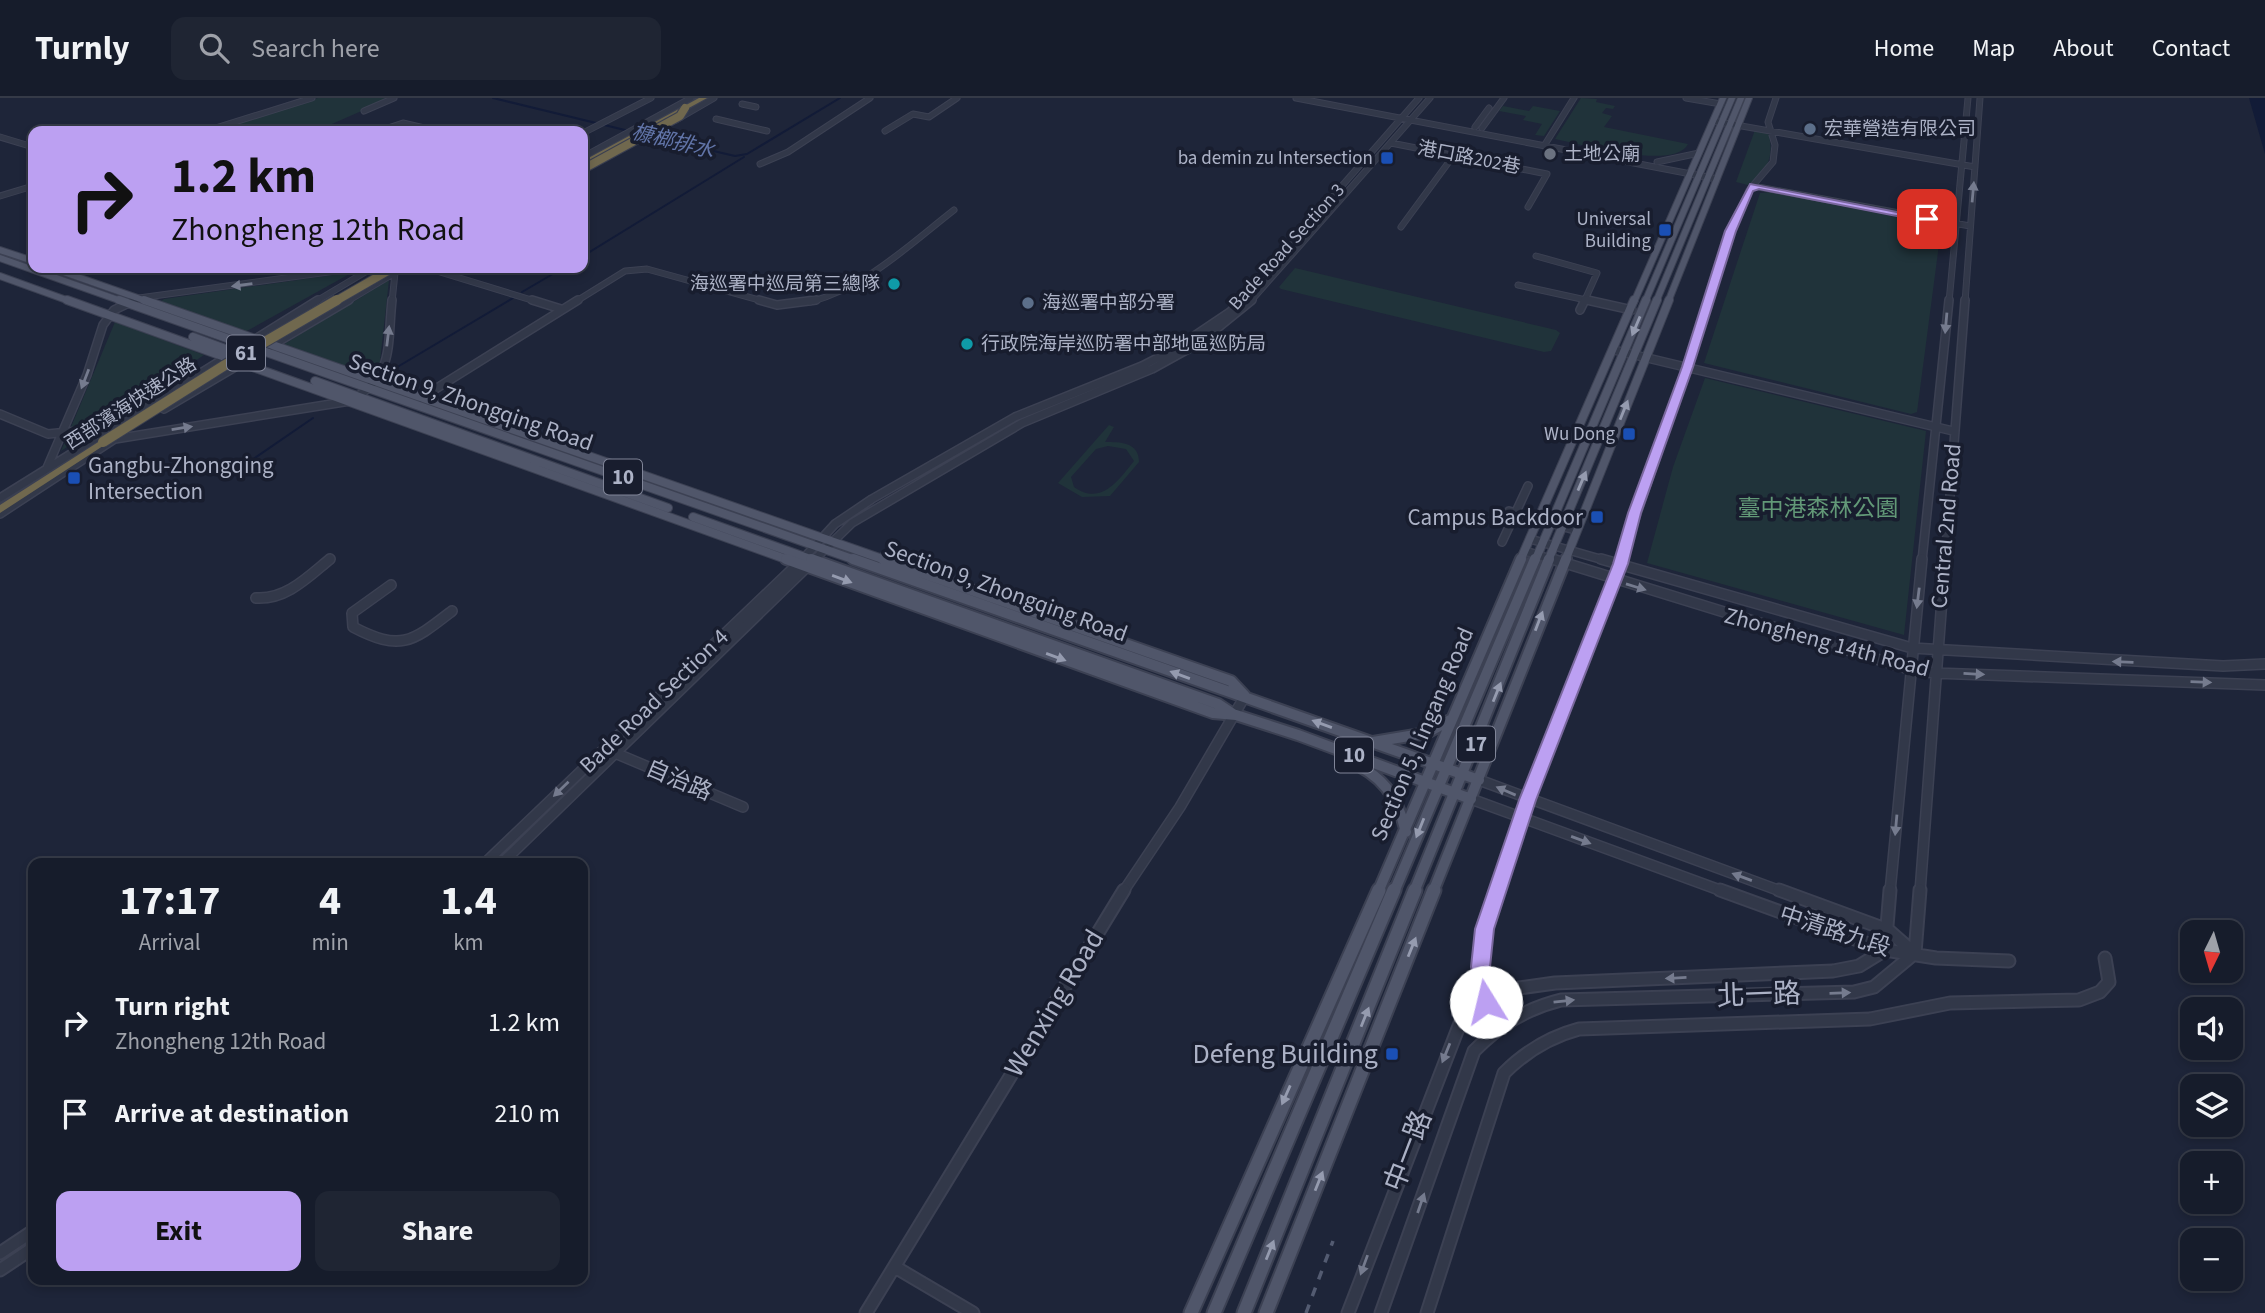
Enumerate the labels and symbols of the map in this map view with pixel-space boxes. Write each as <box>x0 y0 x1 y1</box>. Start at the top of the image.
water label: 槺榔排水 <box>629 116 718 166</box>
place label: 宏華營造有限公司 <box>1824 116 1976 143</box>
marker: 宏華營造有限公司 <box>1802 121 1818 137</box>
street label: 港口路202巷 <box>1415 135 1523 181</box>
place label: 土地公廟 <box>1564 141 1640 168</box>
place label: ba demin zu Intersection <box>1178 145 1373 172</box>
marker: 土地公廟 <box>1542 146 1558 162</box>
marker: ba demin zu Intersection <box>1379 150 1395 166</box>
street label: Bade Road Section 3 <box>1223 178 1351 316</box>
one-way arrow <box>1968 181 1979 203</box>
pin <box>1897 189 1957 249</box>
place label: Universal Building <box>1577 206 1651 255</box>
marker: Universal Building <box>1657 222 1673 238</box>
place label: 海巡署中巡局第三總隊 <box>690 271 880 298</box>
marker: 海巡署中巡局第三總隊 <box>886 276 902 292</box>
one-way arrow <box>231 279 253 290</box>
place label: 海巡署中部分署 <box>1042 290 1175 317</box>
marker: 海巡署中部分署 <box>1020 295 1036 311</box>
one-way arrow <box>1940 312 1951 334</box>
one-way arrow <box>1630 316 1641 337</box>
one-way arrow <box>382 324 393 346</box>
place label: 行政院海岸巡防署中部地區巡防局 <box>981 331 1266 358</box>
road number: 61 <box>227 336 265 370</box>
marker: 行政院海岸巡防署中部地區巡防局 <box>959 336 975 352</box>
street label: Section 9, Zhongqing Road <box>344 345 598 459</box>
street label: 西部濱海快速公路 <box>60 351 202 457</box>
one-way arrow <box>79 369 90 390</box>
one-way arrow <box>1619 400 1630 421</box>
place label: Wu Dong <box>1544 421 1615 448</box>
one-way arrow <box>171 422 193 433</box>
marker: Wu Dong <box>1621 426 1637 442</box>
street label: Central 2nd Road <box>1922 442 1970 610</box>
place label: Gangbu-Zhongqing Intersection <box>88 449 274 508</box>
road number: 10 <box>604 460 642 494</box>
marker: Gangbu-Zhongqing Intersection <box>66 470 82 486</box>
one-way arrow <box>1577 471 1588 492</box>
park label: 臺中港森林公園 <box>1738 492 1899 525</box>
place label: Campus Backdoor <box>1407 501 1584 534</box>
marker: Campus Backdoor <box>1589 509 1605 525</box>
street label: Section 9, Zhongqing Road <box>880 532 1132 650</box>
one-way arrow <box>831 574 852 585</box>
one-way arrow <box>1626 583 1647 593</box>
one-way arrow <box>1912 587 1923 609</box>
street label: Zhongheng 14th Road <box>1721 599 1933 685</box>
one-way arrow <box>1534 611 1545 632</box>
street label: Bade Road Section 4 <box>572 621 736 781</box>
street label: Section 5, Lingang Road <box>1362 622 1482 846</box>
one-way arrow <box>1045 652 1066 663</box>
one-way arrow <box>2112 656 2134 667</box>
one-way arrow <box>1170 669 1191 680</box>
one-way arrow <box>1963 669 1985 680</box>
one-way arrow <box>2190 677 2212 688</box>
one-way arrow <box>1491 682 1502 703</box>
one-way arrow <box>1312 718 1333 729</box>
road number: 17 <box>1457 726 1495 762</box>
road number: 10 <box>1335 738 1373 772</box>
street label: 自治路 <box>641 751 717 809</box>
one-way arrow <box>553 781 570 797</box>
one-way arrow <box>1495 785 1516 796</box>
one-way arrow <box>1890 814 1901 836</box>
one-way arrow <box>1414 817 1425 838</box>
one-way arrow <box>1570 835 1591 846</box>
one-way arrow <box>1732 872 1753 883</box>
street label: 中清路九段 <box>1775 898 1895 964</box>
north arrow <box>2180 920 2244 984</box>
street label: Wenxing Road <box>994 922 1114 1084</box>
one-way arrow <box>1407 937 1418 958</box>
position arrow <box>1449 965 1523 1039</box>
one-way arrow <box>1664 973 1686 984</box>
street label: 北一路 <box>1716 974 1802 1016</box>
one-way arrow <box>1829 987 1851 999</box>
one-way arrow <box>1553 996 1575 1007</box>
one-way arrow <box>1360 1006 1371 1027</box>
place label: Defeng Building <box>1193 1034 1378 1074</box>
one-way arrow <box>1441 1042 1452 1063</box>
marker: Defeng Building <box>1384 1046 1400 1062</box>
one-way arrow <box>1280 1085 1291 1106</box>
street label: 中一路 <box>1374 1105 1442 1197</box>
one-way arrow <box>1313 1171 1324 1192</box>
one-way arrow <box>1416 1192 1427 1213</box>
one-way arrow <box>1264 1239 1275 1260</box>
one-way arrow <box>1359 1254 1370 1275</box>

